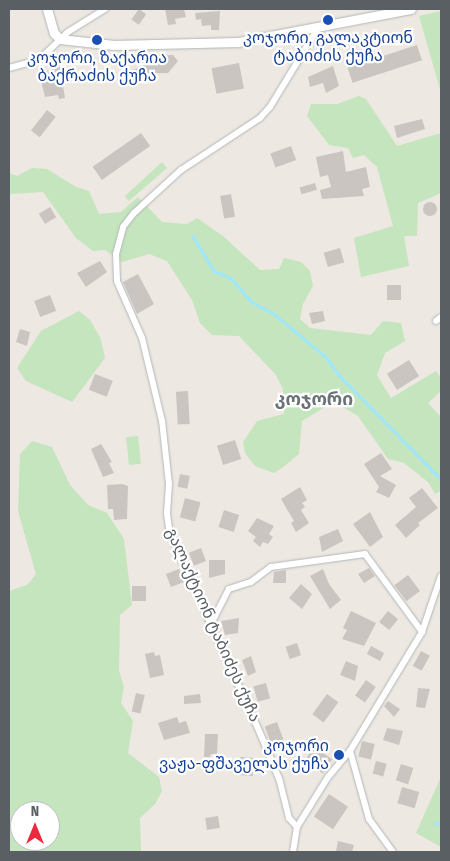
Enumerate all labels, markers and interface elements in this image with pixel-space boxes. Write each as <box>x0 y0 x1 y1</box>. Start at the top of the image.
marker: კოჯორი, გალაკტიონ ტაბიძის ქუჩა <box>322 14 334 26</box>
place label: კოჯორი, გალაკტიონ ტაბიძის ქუჩა <box>243 28 413 66</box>
marker: კოჯორი, ზაქარია ბაქრაძის ქუჩა <box>91 34 103 46</box>
place label: კოჯორი, ზაქარია ბაქრაძის ქუჩა <box>27 48 167 86</box>
district label: კოჯორი <box>275 388 353 410</box>
street label: გალაქტიონ ტაბიძეს ქუჩა <box>161 525 265 725</box>
place label: კოჯორი ვაჟა-ფშაველას ქუჩა <box>159 736 329 774</box>
marker: კოჯორი ვაჟა-ფშაველას ქუჩა <box>333 749 345 761</box>
north arrow <box>10 801 60 851</box>
text: N <box>31 803 39 820</box>

